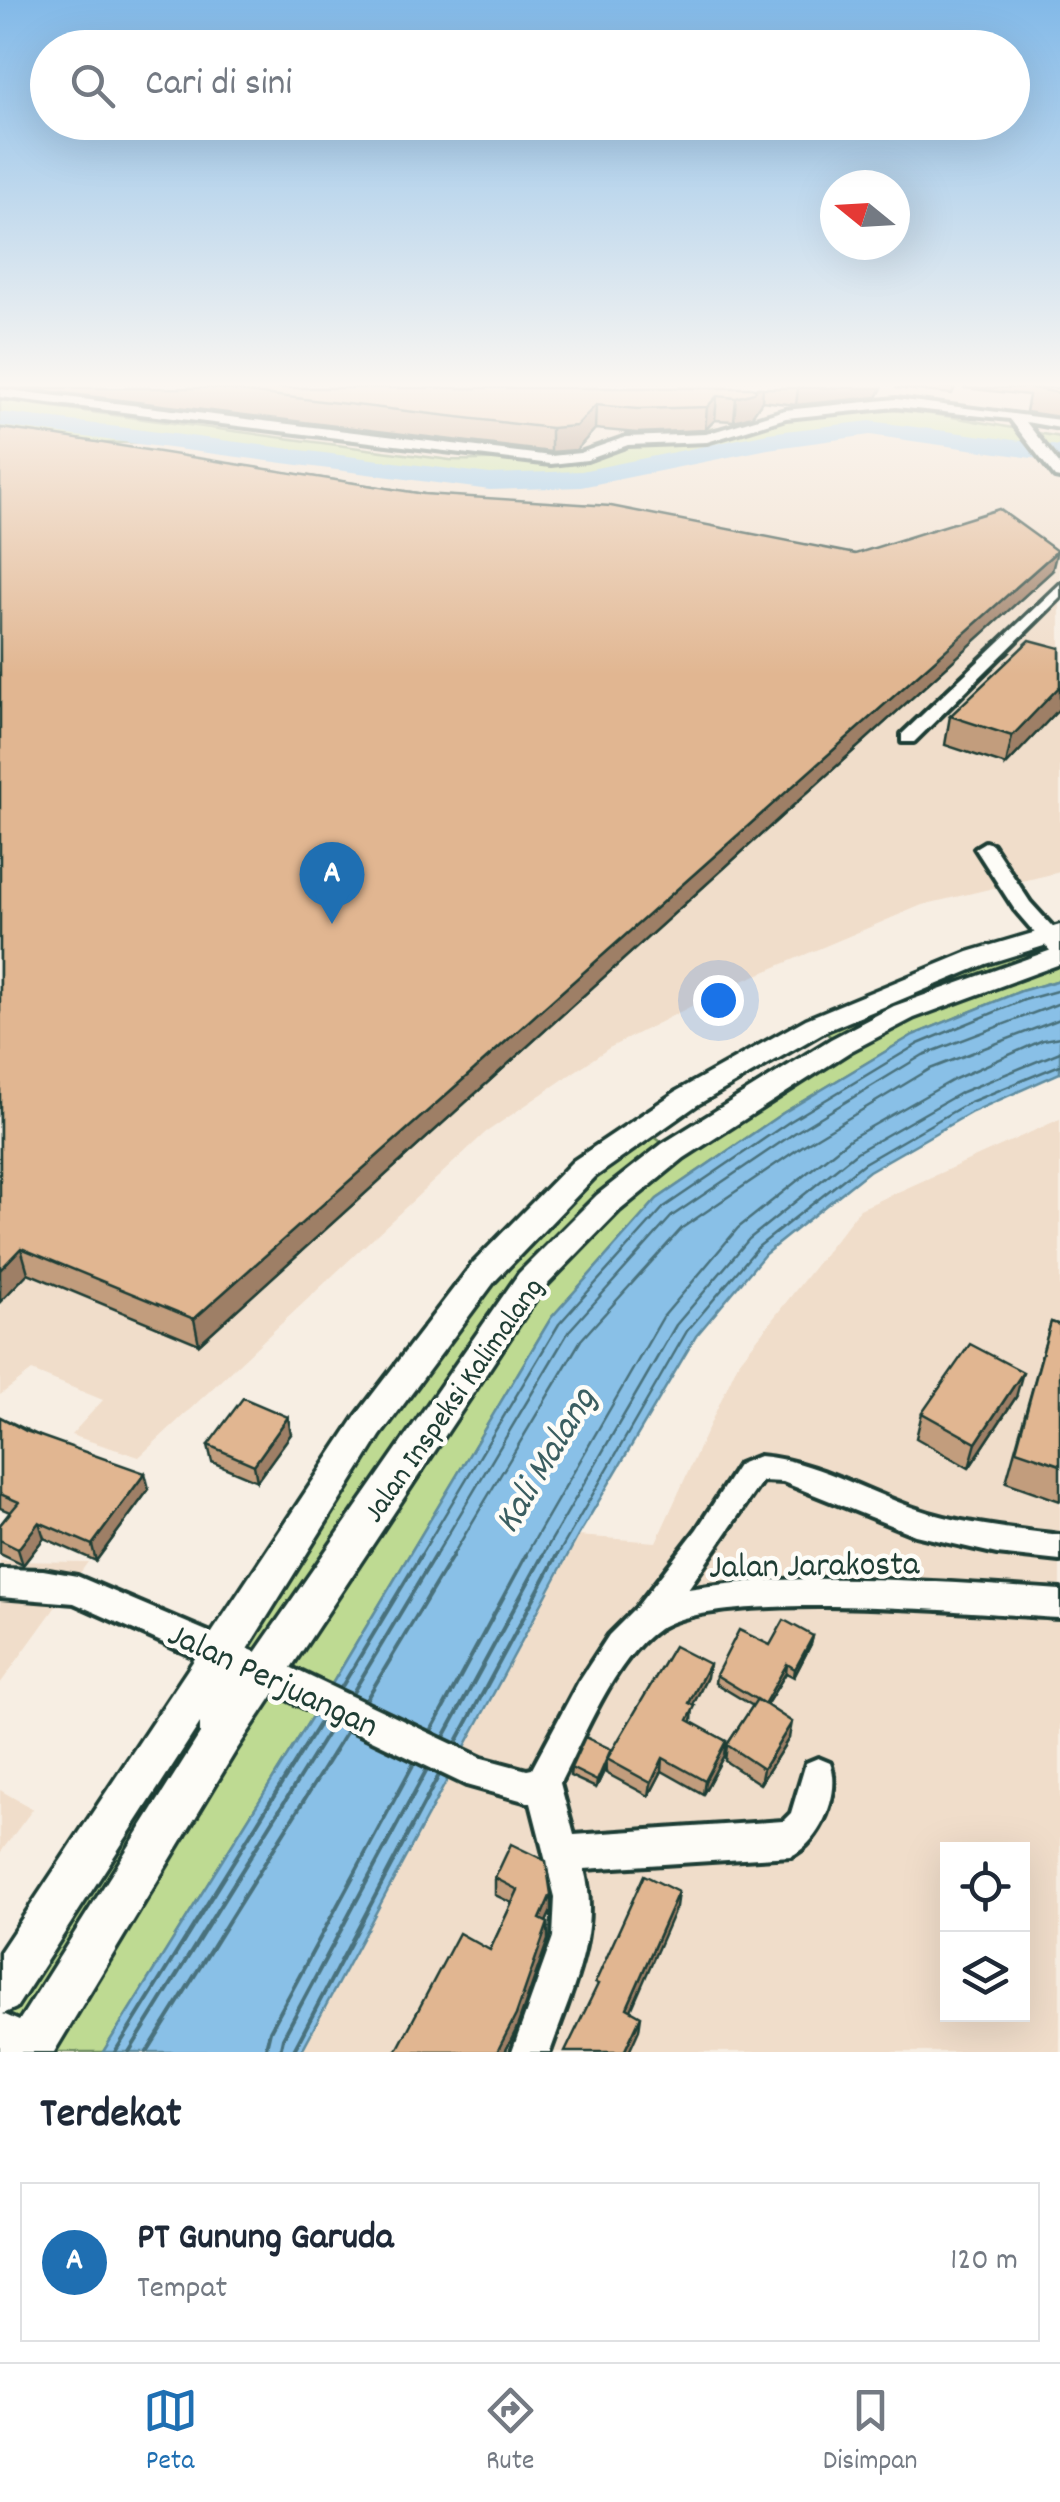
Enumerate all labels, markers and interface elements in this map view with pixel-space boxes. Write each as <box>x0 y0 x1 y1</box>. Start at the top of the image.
search box <box>30 30 1030 140</box>
icon: search <box>65 58 120 113</box>
text: Cari di sini <box>145 58 292 113</box>
north arrow <box>820 170 910 260</box>
pin: A <box>300 842 364 924</box>
your location <box>693 975 744 1026</box>
street label: Jalan Inspeksi Kalimalang <box>355 1270 557 1533</box>
water label: Kali Malang <box>483 1377 614 1545</box>
street label: Jalan Jarakosta <box>708 1541 920 1595</box>
street label: Jalan Perjuangan <box>158 1612 385 1753</box>
map controls <box>940 1842 1030 2022</box>
button: locate <box>940 1842 1030 1932</box>
button: layers <box>940 1932 1030 2022</box>
text: Terdekat <box>40 2087 181 2147</box>
text: PT Gunung Garuda <box>137 2212 394 2267</box>
text: A <box>66 2239 83 2285</box>
text: 120 m <box>950 2239 1018 2285</box>
text: Tempat <box>137 2267 227 2313</box>
tab: Peta <box>143 2383 198 2483</box>
tab: Rute <box>483 2383 538 2483</box>
tab: Disimpan <box>823 2383 917 2483</box>

